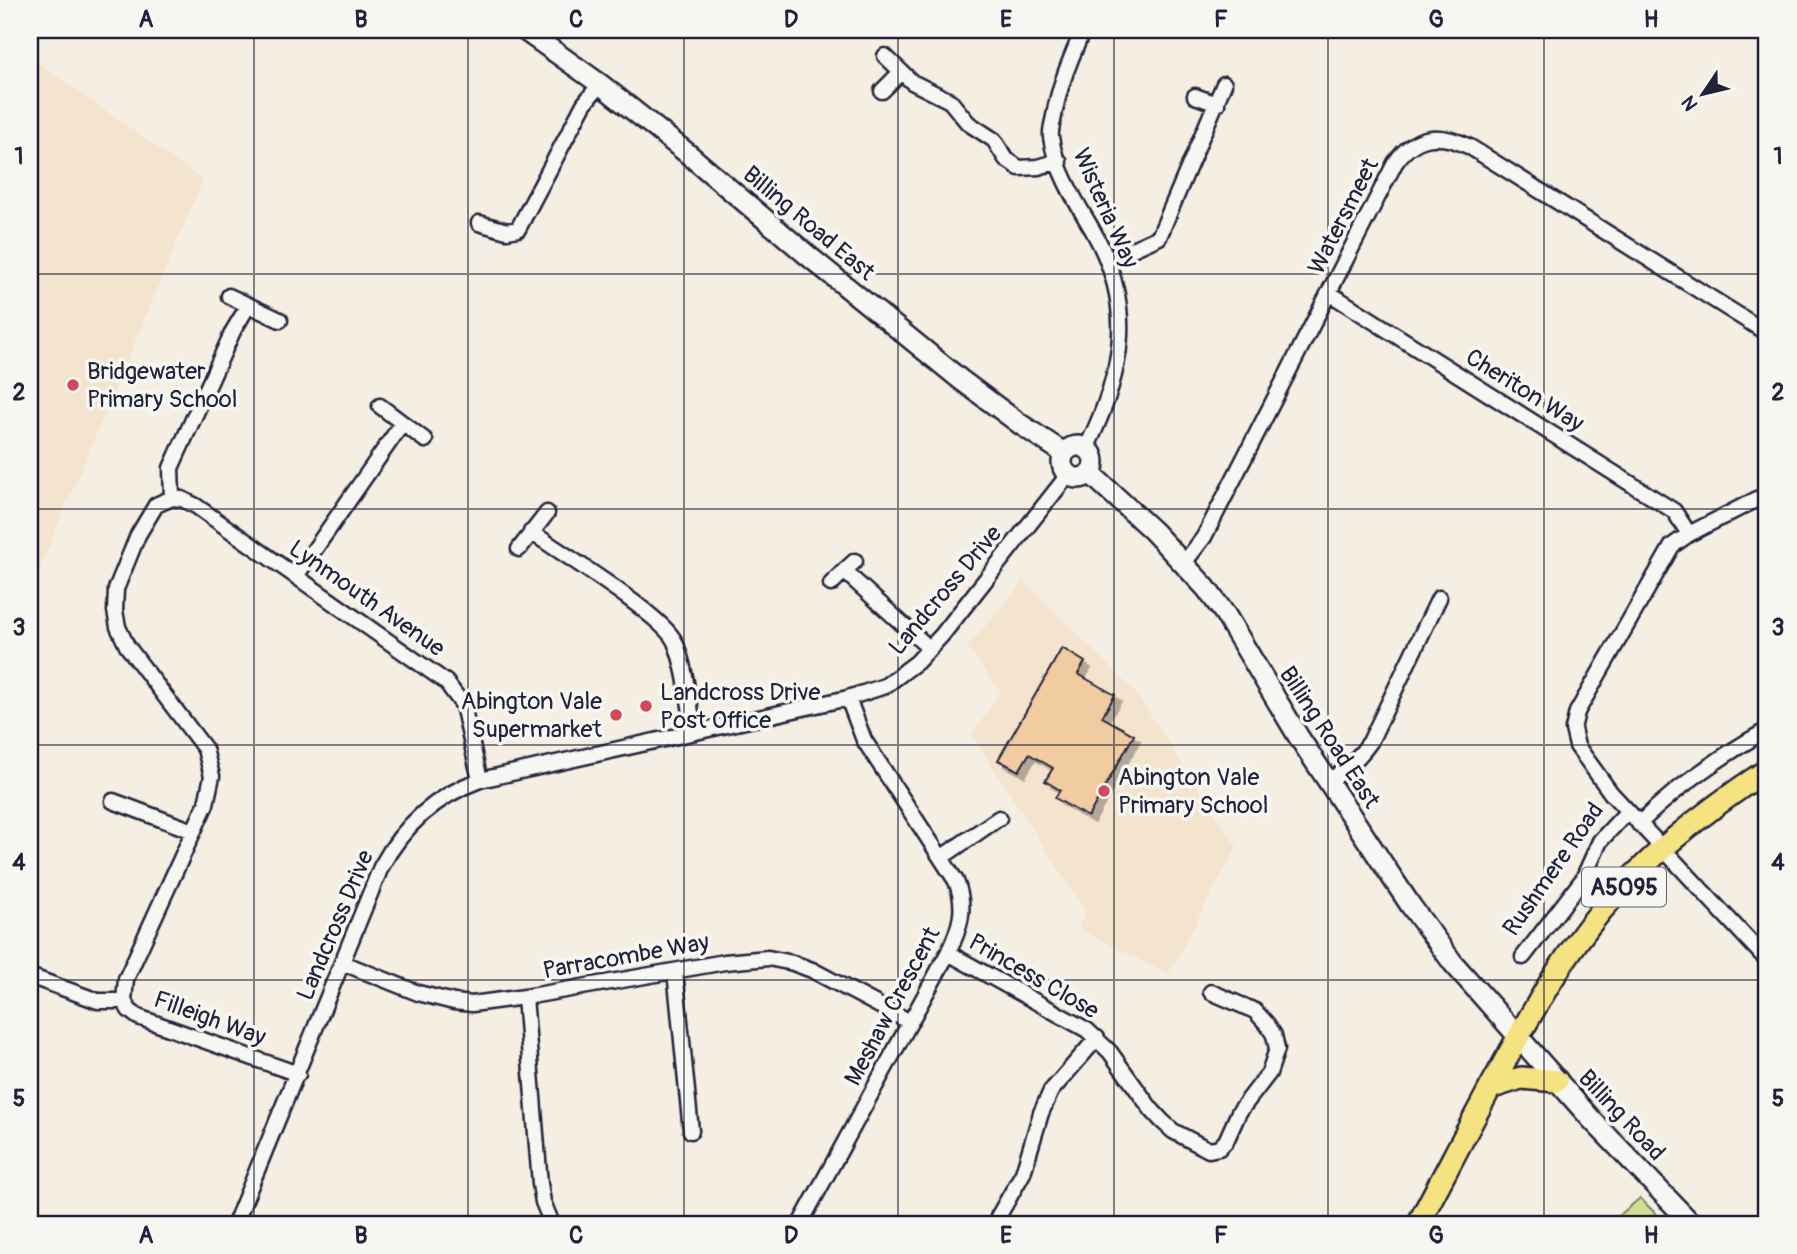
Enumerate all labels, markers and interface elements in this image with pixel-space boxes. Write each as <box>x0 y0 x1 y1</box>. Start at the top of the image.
text: A <box>139 5 154 34</box>
text: B <box>354 5 368 34</box>
text: C <box>569 5 583 34</box>
text: D <box>784 5 798 34</box>
text: E <box>1000 5 1012 34</box>
text: F <box>1214 5 1228 34</box>
text: G <box>1428 5 1444 34</box>
text: H <box>1644 5 1658 34</box>
north arrow <box>1668 60 1738 130</box>
text: N <box>1676 91 1703 115</box>
text: 1 <box>15 142 24 171</box>
text: 1 <box>1774 142 1783 171</box>
street label: Wisteria Way <box>1066 144 1145 273</box>
street label: Watersmeet <box>1302 153 1385 279</box>
street label: Billing Road East <box>737 160 881 287</box>
street label: Cheriton Way <box>1460 343 1589 438</box>
place label: Bridgewater Primary School <box>87 357 237 414</box>
marker: Bridgewater Primary School <box>65 377 81 393</box>
text: 2 <box>13 378 26 407</box>
text: 2 <box>1772 378 1785 407</box>
street label: Landcross Drive <box>883 519 1008 661</box>
street label: Lynmouth Avenue <box>283 534 450 663</box>
text: 3 <box>13 613 25 642</box>
text: 3 <box>1772 613 1784 642</box>
street label: Billing Road East <box>1273 661 1386 814</box>
place label: Landcross Drive Post Office <box>660 678 821 735</box>
place label: Abington Vale Supermarket <box>461 687 602 744</box>
marker: Landcross Drive Post Office <box>638 698 654 714</box>
marker: Abington Vale Supermarket <box>608 707 624 723</box>
place label: Abington Vale Primary School <box>1118 763 1268 820</box>
marker: Abington Vale Primary School <box>1096 783 1112 799</box>
street label: Rushmere Road <box>1497 797 1610 941</box>
street label: Landcross Drive <box>291 846 380 1005</box>
text: 4 <box>12 848 26 877</box>
text: 4 <box>1771 848 1785 877</box>
road number: A5095 <box>1582 867 1666 906</box>
street label: Meshaw Crescent <box>838 922 947 1091</box>
street label: Princess Close <box>963 927 1104 1025</box>
street label: Parracombe Way <box>541 928 711 985</box>
street label: Filleigh Way <box>150 985 270 1052</box>
street label: Billing Road <box>1572 1064 1671 1167</box>
text: 5 <box>13 1084 25 1113</box>
text: 5 <box>1772 1084 1784 1113</box>
text: A <box>139 1221 154 1250</box>
text: B <box>354 1221 368 1250</box>
text: C <box>569 1221 583 1250</box>
text: D <box>784 1221 798 1250</box>
text: E <box>1000 1221 1012 1250</box>
text: F <box>1214 1221 1228 1250</box>
text: G <box>1428 1221 1444 1250</box>
text: H <box>1644 1221 1658 1250</box>

